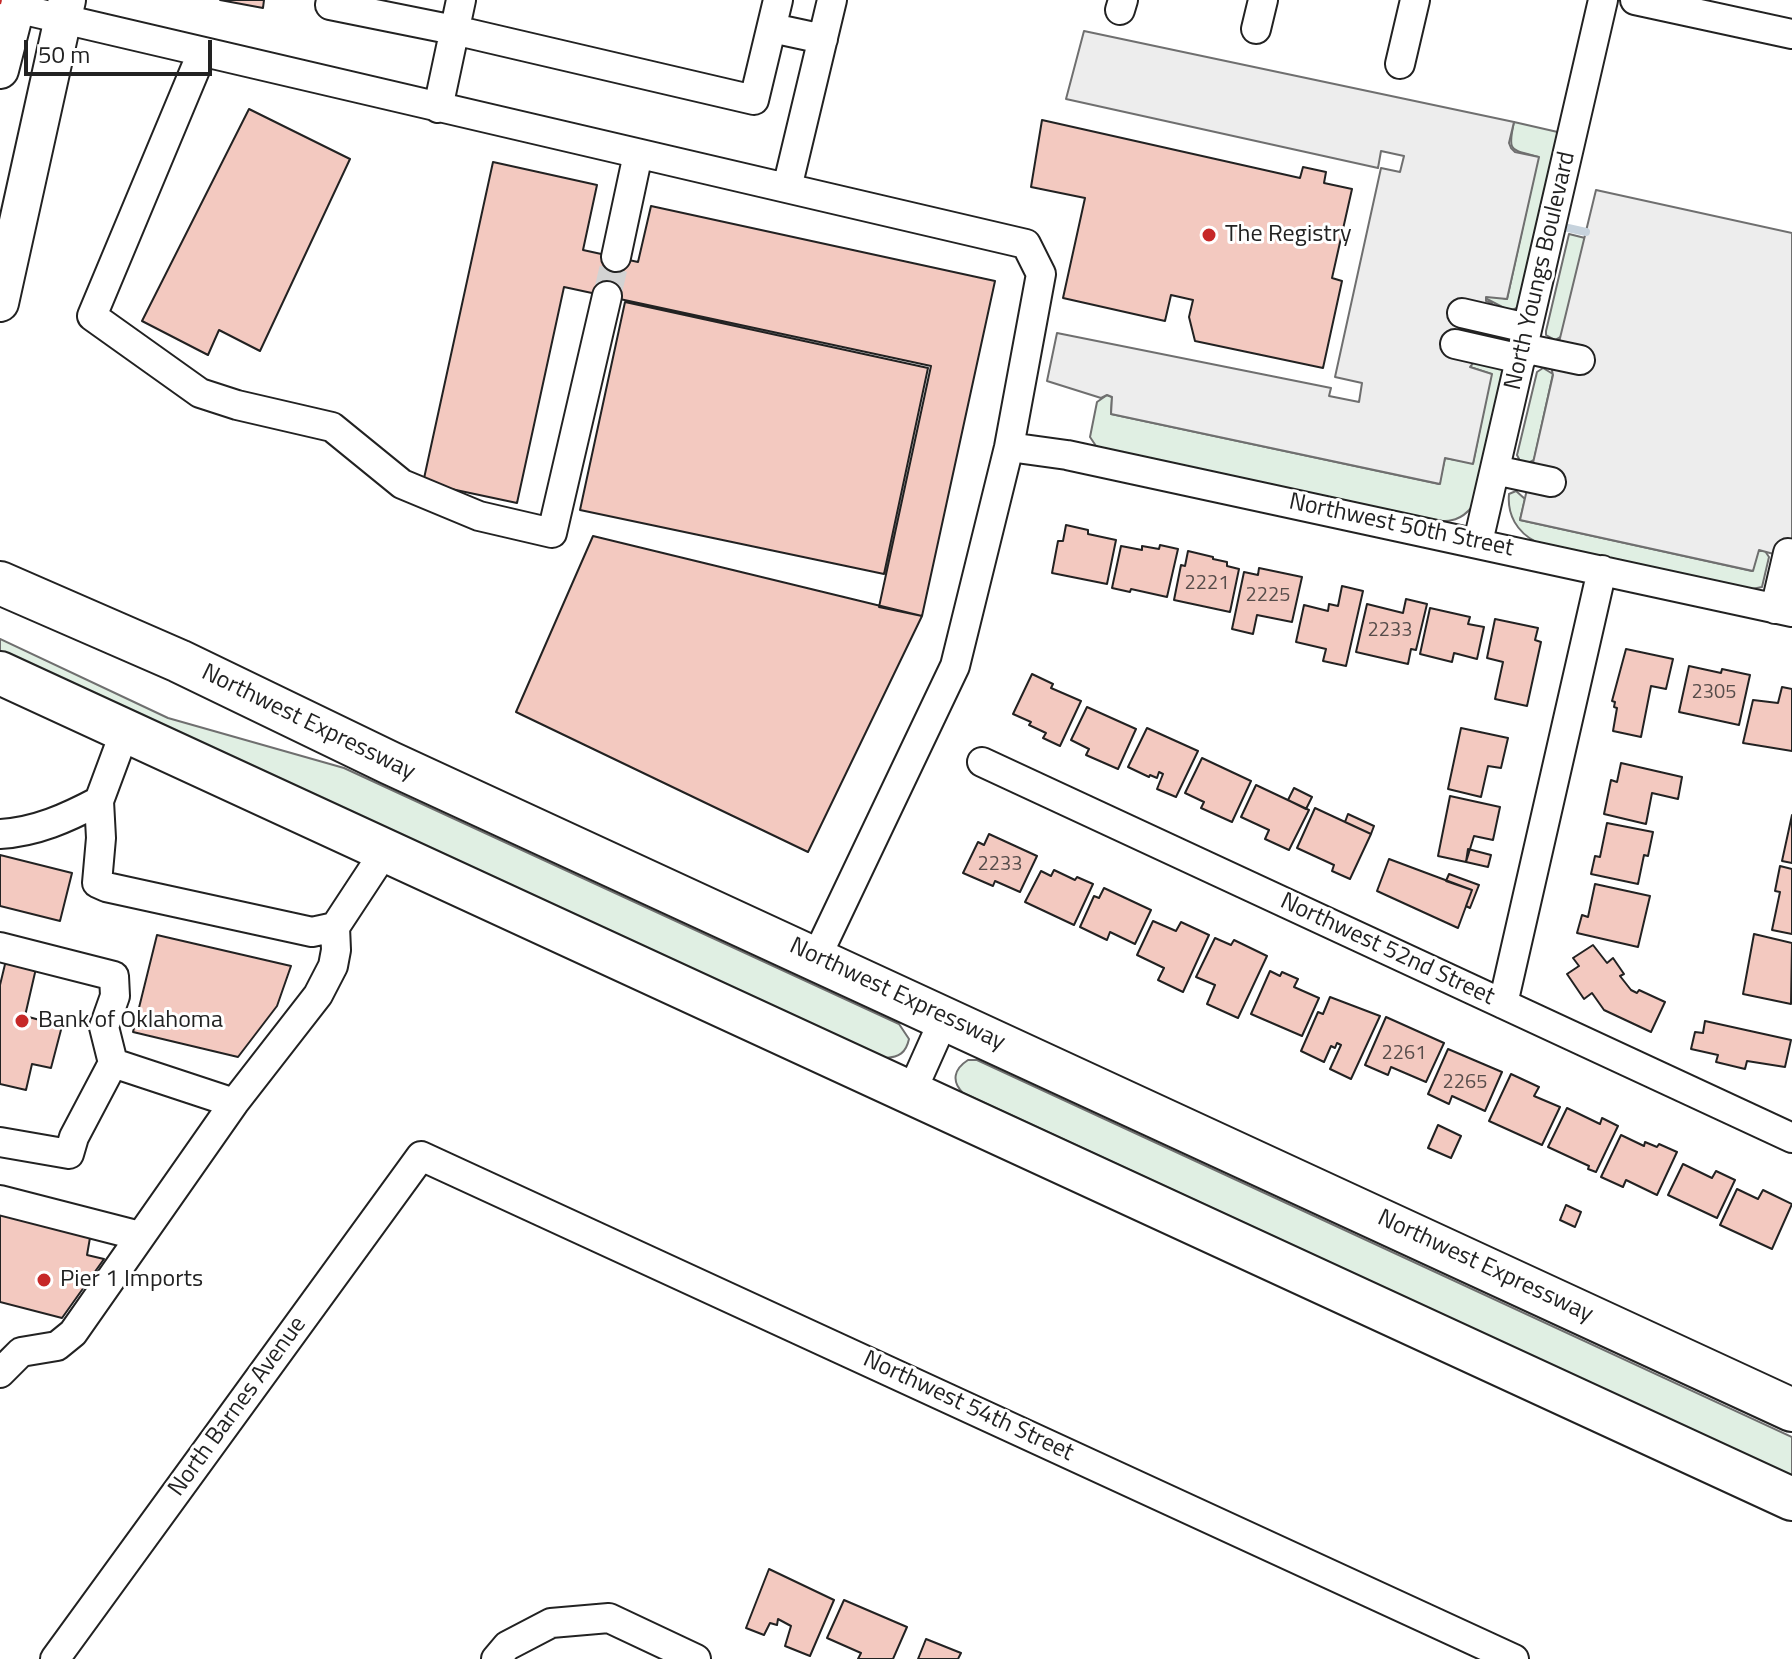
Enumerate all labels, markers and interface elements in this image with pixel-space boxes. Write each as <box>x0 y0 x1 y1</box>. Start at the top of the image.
scale bar <box>28 24 216 74</box>
text: 50 m <box>38 36 90 72</box>
street label: North Youngs Boulevard <box>1500 149 1582 393</box>
place label: The Registry <box>1225 221 1352 249</box>
marker: The Registry <box>1200 226 1218 244</box>
street label: Northwest 50th Street <box>1286 488 1516 564</box>
house number: 2221 <box>1185 572 1229 596</box>
house number: 2225 <box>1246 584 1290 608</box>
house number: 2233 <box>1368 619 1412 643</box>
street label: Northwest Expressway <box>196 659 420 787</box>
house number: 2305 <box>1692 681 1736 705</box>
house number: 2233 <box>978 853 1022 877</box>
street label: Northwest 52nd Street <box>1275 888 1499 1012</box>
street label: Northwest Expressway <box>785 932 1009 1058</box>
place label: Bank of Oklahoma <box>38 1007 223 1035</box>
marker: Bank of Oklahoma <box>13 1012 31 1030</box>
house number: 2261 <box>1382 1042 1426 1066</box>
house number: 2265 <box>1443 1071 1487 1095</box>
street label: Northwest Expressway <box>1373 1204 1597 1330</box>
place label: Pier 1 Imports <box>60 1266 203 1294</box>
marker: Pier 1 Imports <box>35 1271 53 1289</box>
street label: North Barnes Avenue <box>163 1311 313 1503</box>
street label: Northwest 54th Street <box>858 1346 1078 1468</box>

